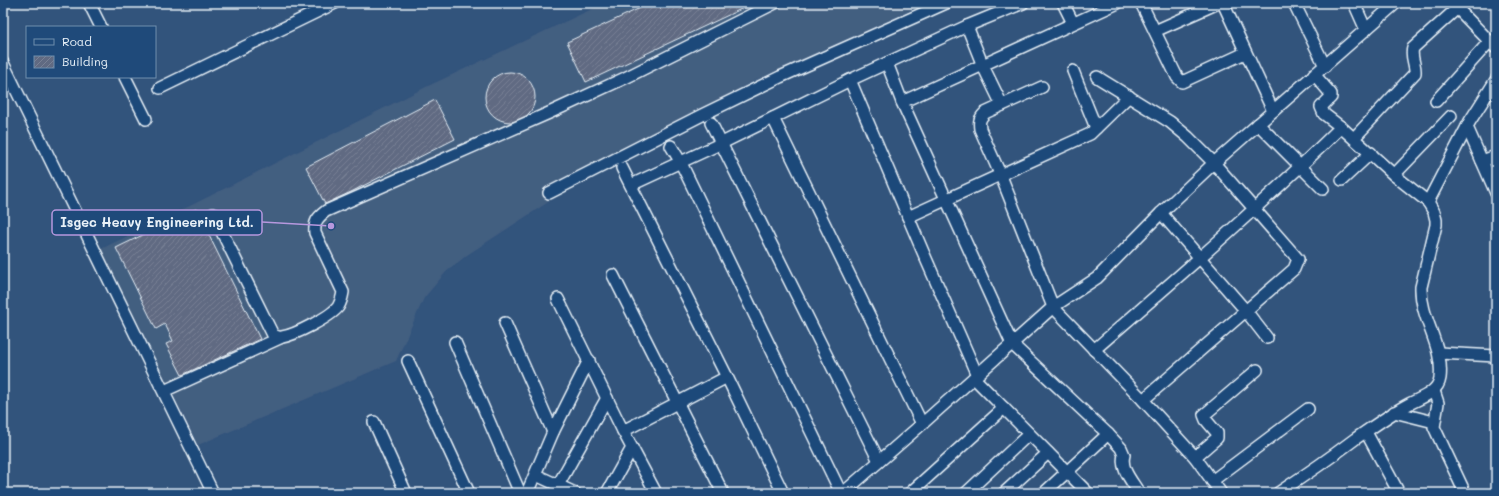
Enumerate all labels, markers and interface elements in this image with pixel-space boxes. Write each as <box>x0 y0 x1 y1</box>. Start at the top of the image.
legend <box>26 26 156 78</box>
text: Road <box>62 33 92 49</box>
text: Building <box>62 53 108 69</box>
callout: Isgec Heavy Engineering Ltd. <box>52 210 262 235</box>
text: Isgec Heavy Engineering Ltd. <box>60 213 254 231</box>

